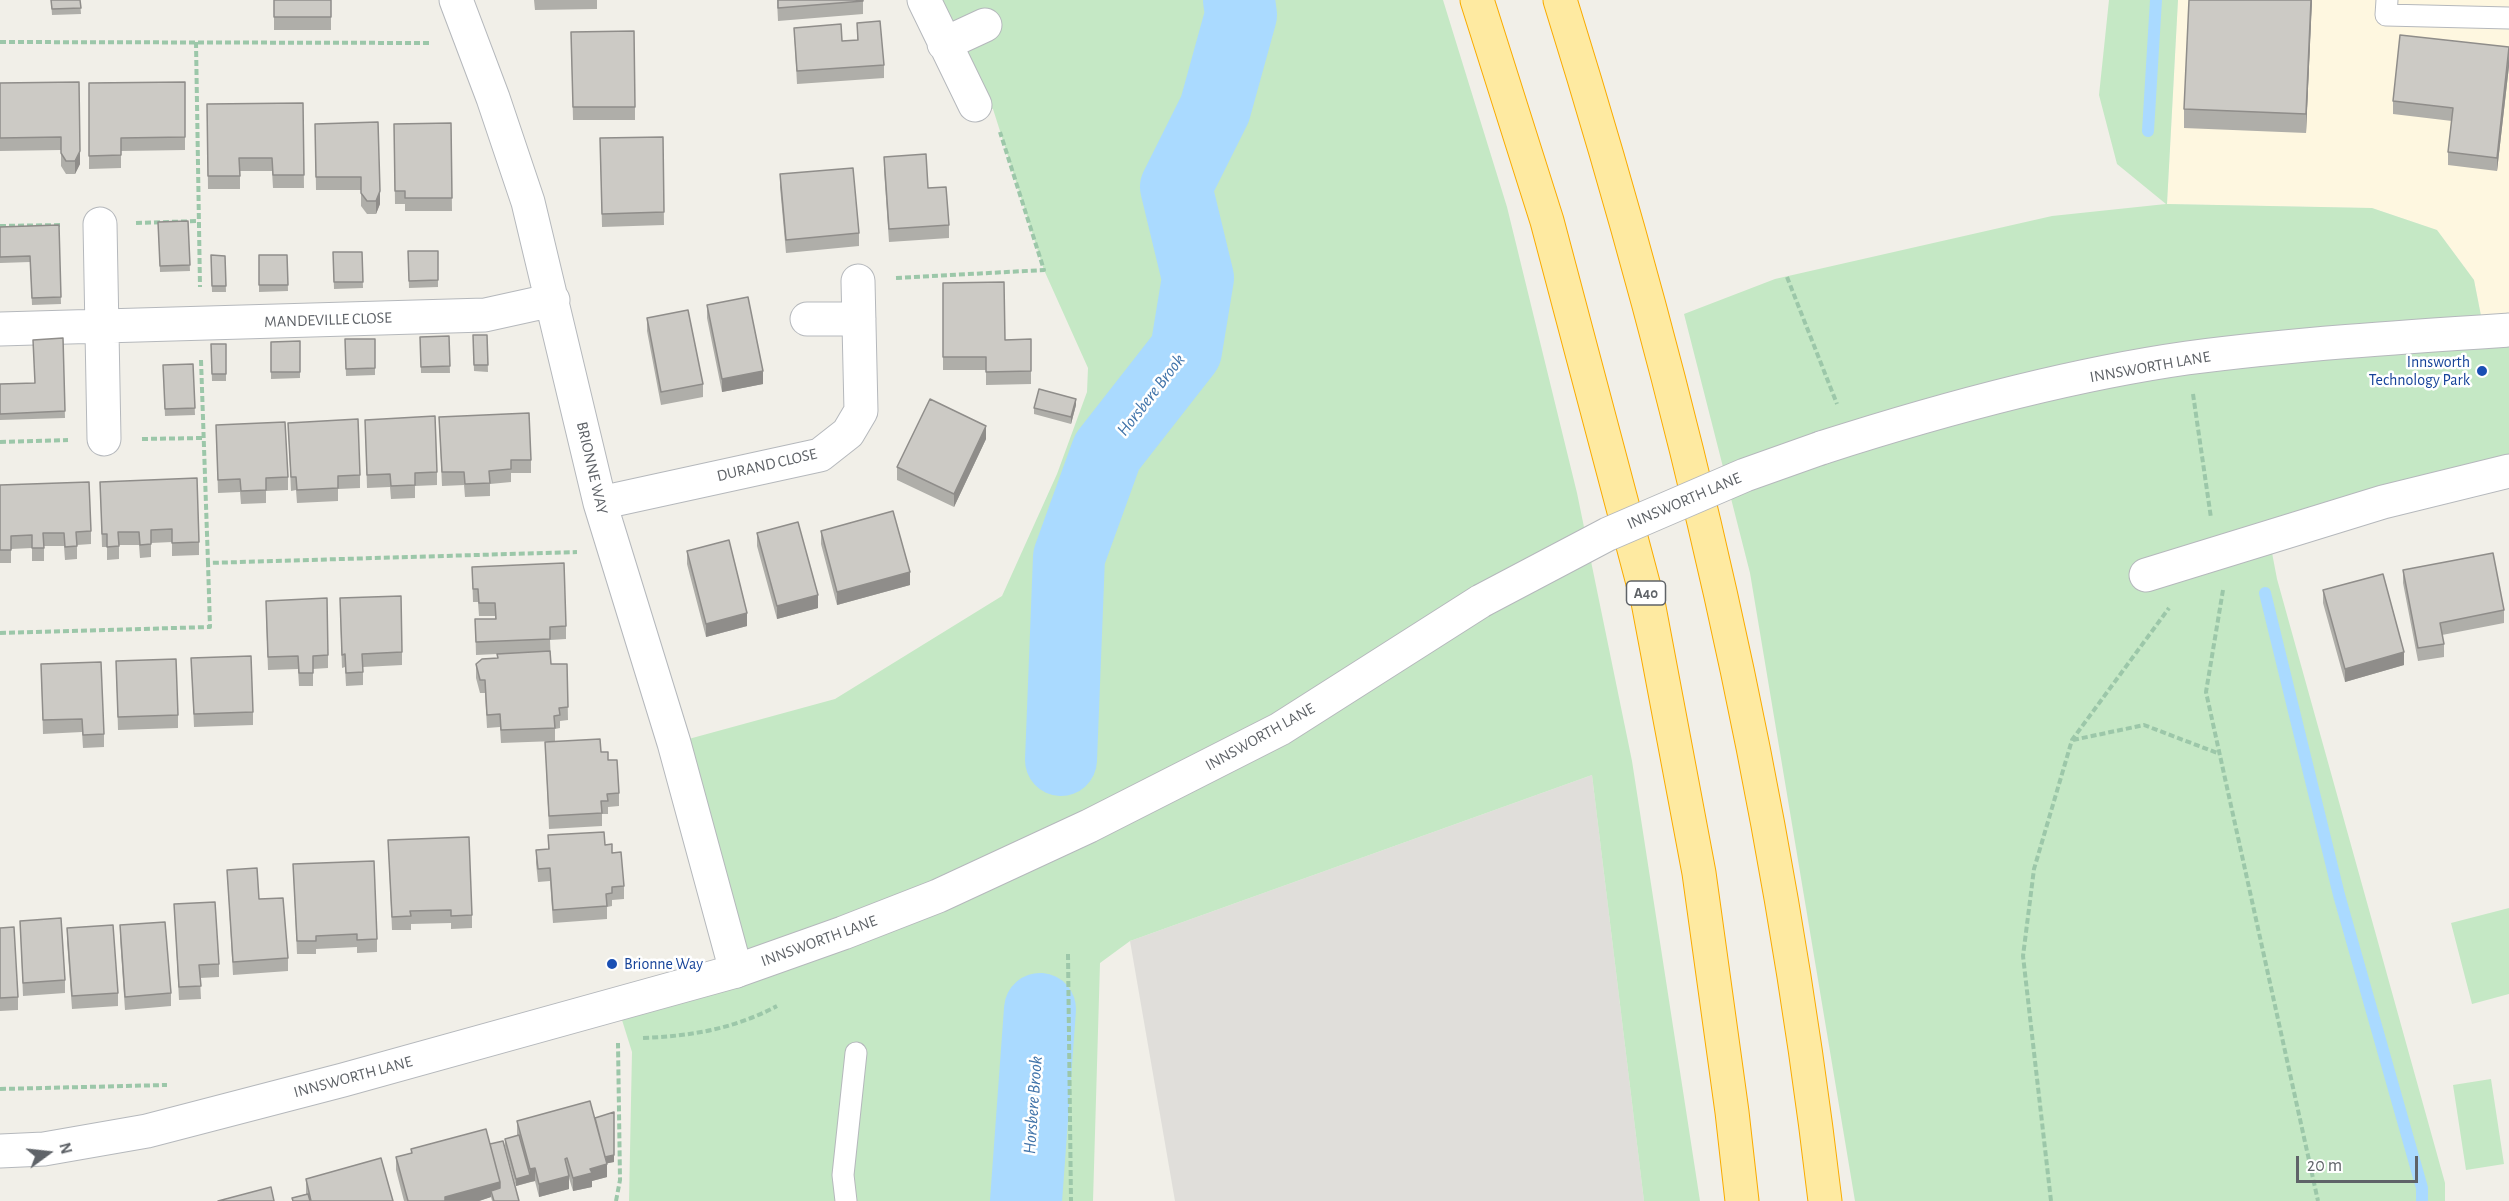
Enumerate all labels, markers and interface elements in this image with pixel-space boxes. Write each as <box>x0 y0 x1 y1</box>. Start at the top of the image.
street label: MANDEVILLE CLOSE <box>264 308 392 332</box>
street label: INNSWORTH LANE <box>2088 347 2212 387</box>
water label: Horsbere Brook <box>1112 350 1190 440</box>
place label: Innsworth Technology Park <box>2369 352 2470 390</box>
marker: Innsworth Technology Park <box>2475 364 2489 378</box>
street label: BRIONNE WAY <box>572 420 612 516</box>
street label: DURAND CLOSE <box>715 444 819 486</box>
street label: INNSWORTH LANE <box>1624 468 1744 534</box>
road number: A40 <box>1626 581 1666 605</box>
street label: INNSWORTH LANE <box>1202 699 1318 775</box>
street label: INNSWORTH LANE <box>758 911 880 971</box>
place label: Brionne Way <box>624 954 703 974</box>
marker: Brionne Way <box>605 957 619 971</box>
street label: INNSWORTH LANE <box>292 1052 414 1102</box>
water label: Horsbere Brook <box>1019 1055 1047 1155</box>
north arrow <box>18 1123 78 1183</box>
text: N <box>56 1141 75 1156</box>
scale bar <box>2299 1144 2420 1182</box>
text: 20 m <box>2307 1157 2342 1175</box>

